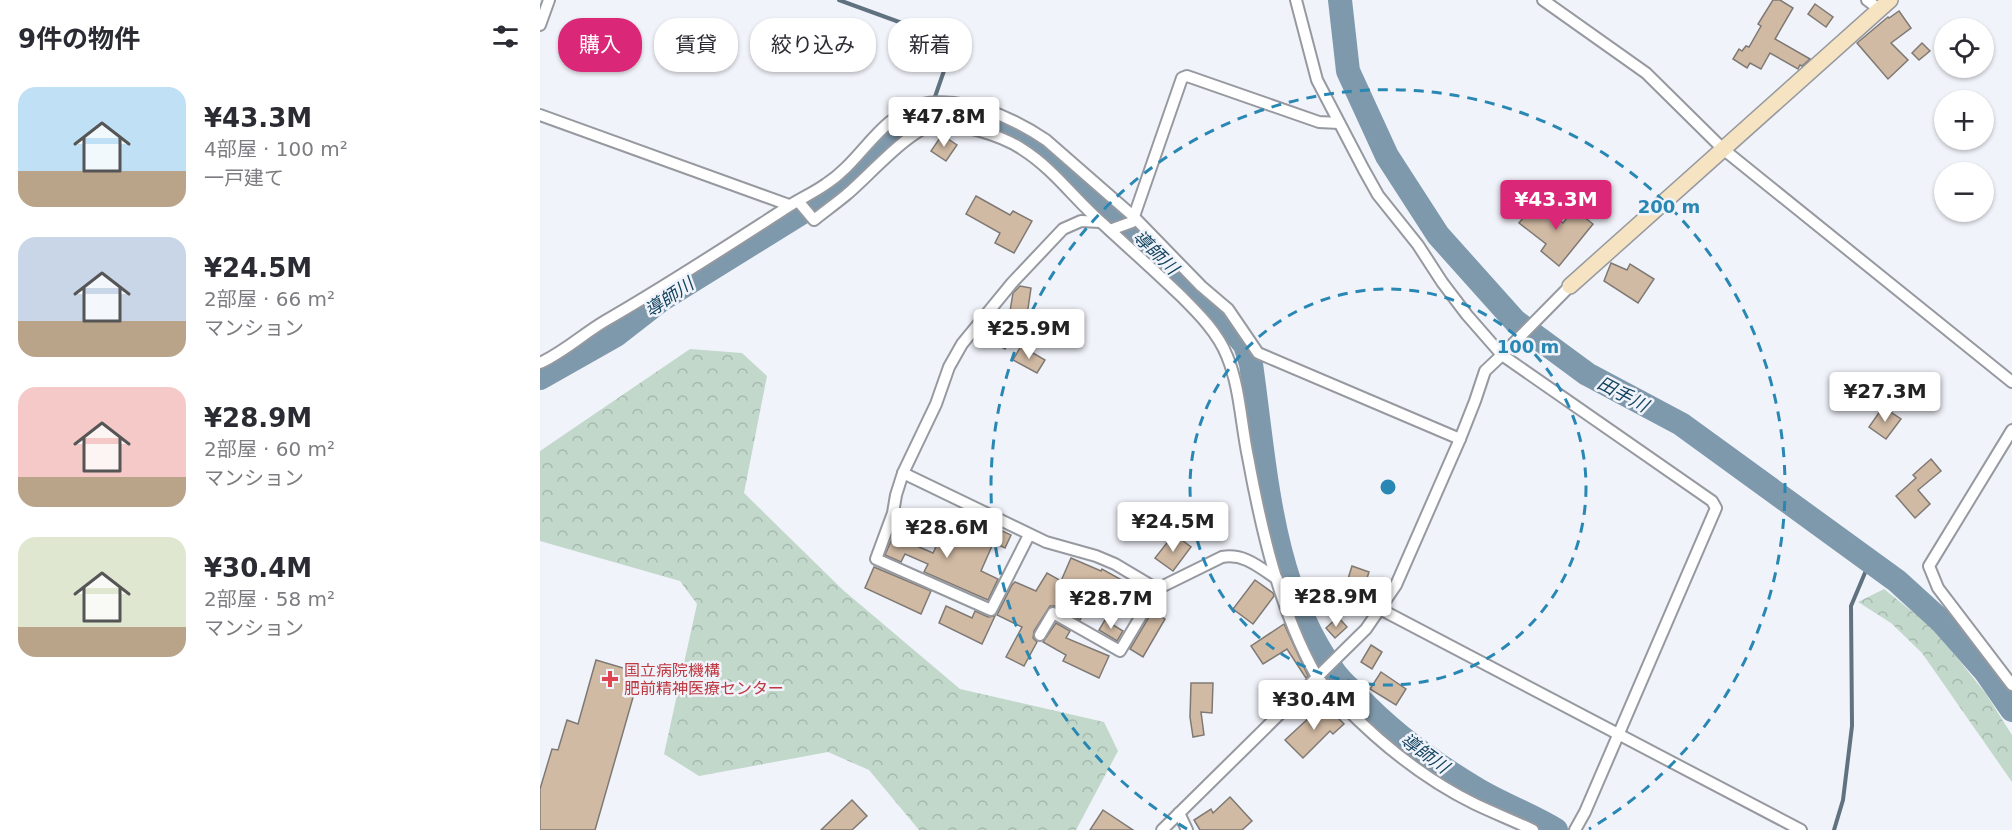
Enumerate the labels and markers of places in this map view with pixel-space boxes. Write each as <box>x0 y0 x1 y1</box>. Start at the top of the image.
pin: ¥47.8M <box>895 97 993 148</box>
pin: ¥43.3M <box>1507 180 1605 231</box>
pin: ¥25.9M <box>980 309 1078 360</box>
pin: ¥27.3M <box>1836 372 1934 423</box>
centre of rings <box>1378 477 1398 497</box>
pin: ¥24.5M <box>1124 502 1222 553</box>
pin: ¥28.6M <box>898 508 996 559</box>
pin: ¥28.9M <box>1287 577 1385 628</box>
pin: ¥28.7M <box>1062 579 1160 630</box>
place label: 国立病院機構 肥前精神医療センター <box>624 661 784 698</box>
marker: 国立病院機構 肥前精神医療センター <box>601 670 619 688</box>
pin: ¥30.4M <box>1265 680 1363 731</box>

